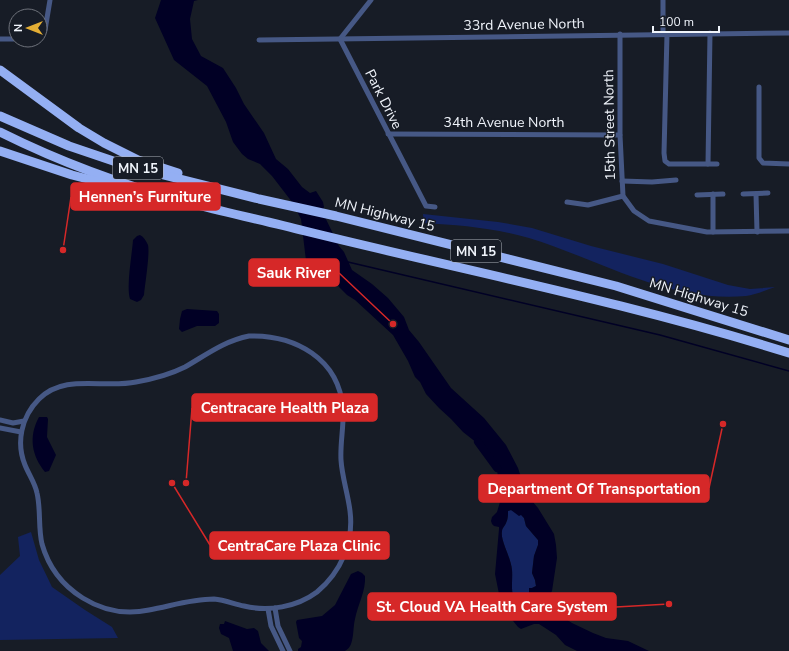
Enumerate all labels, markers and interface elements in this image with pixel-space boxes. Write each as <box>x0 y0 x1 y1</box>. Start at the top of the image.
north arrow <box>8 8 48 48</box>
scale bar <box>653 8 719 34</box>
street label: 33rd Avenue North <box>463 14 585 35</box>
text: 100 m <box>659 14 694 30</box>
text: N <box>11 24 26 32</box>
street label: Park Drive <box>360 66 407 132</box>
street label: 15th Street North <box>599 69 620 181</box>
street label: 34th Avenue North <box>444 113 564 132</box>
road number: MN 15 <box>113 157 163 179</box>
callout: Hennen’s Furniture <box>71 183 220 210</box>
text: Hennen’s Furniture <box>79 187 211 207</box>
street label: MN Highway 15 <box>333 193 437 236</box>
road number: MN 15 <box>451 240 501 262</box>
callout: Sauk River <box>249 259 339 286</box>
text: Sauk River <box>257 263 331 283</box>
street label: MN Highway 15 <box>647 273 751 322</box>
callout: Centracare Health Plaza <box>192 394 377 421</box>
text: Centracare Health Plaza <box>201 398 369 418</box>
callout: Department Of Transportation <box>479 475 709 502</box>
text: Department Of Transportation <box>487 479 701 499</box>
callout: CentraCare Plaza Clinic <box>210 532 389 559</box>
text: CentraCare Plaza Clinic <box>218 536 380 556</box>
callout: St. Cloud VA Health Care System <box>368 593 616 620</box>
text: St. Cloud VA Health Care System <box>376 597 608 617</box>

